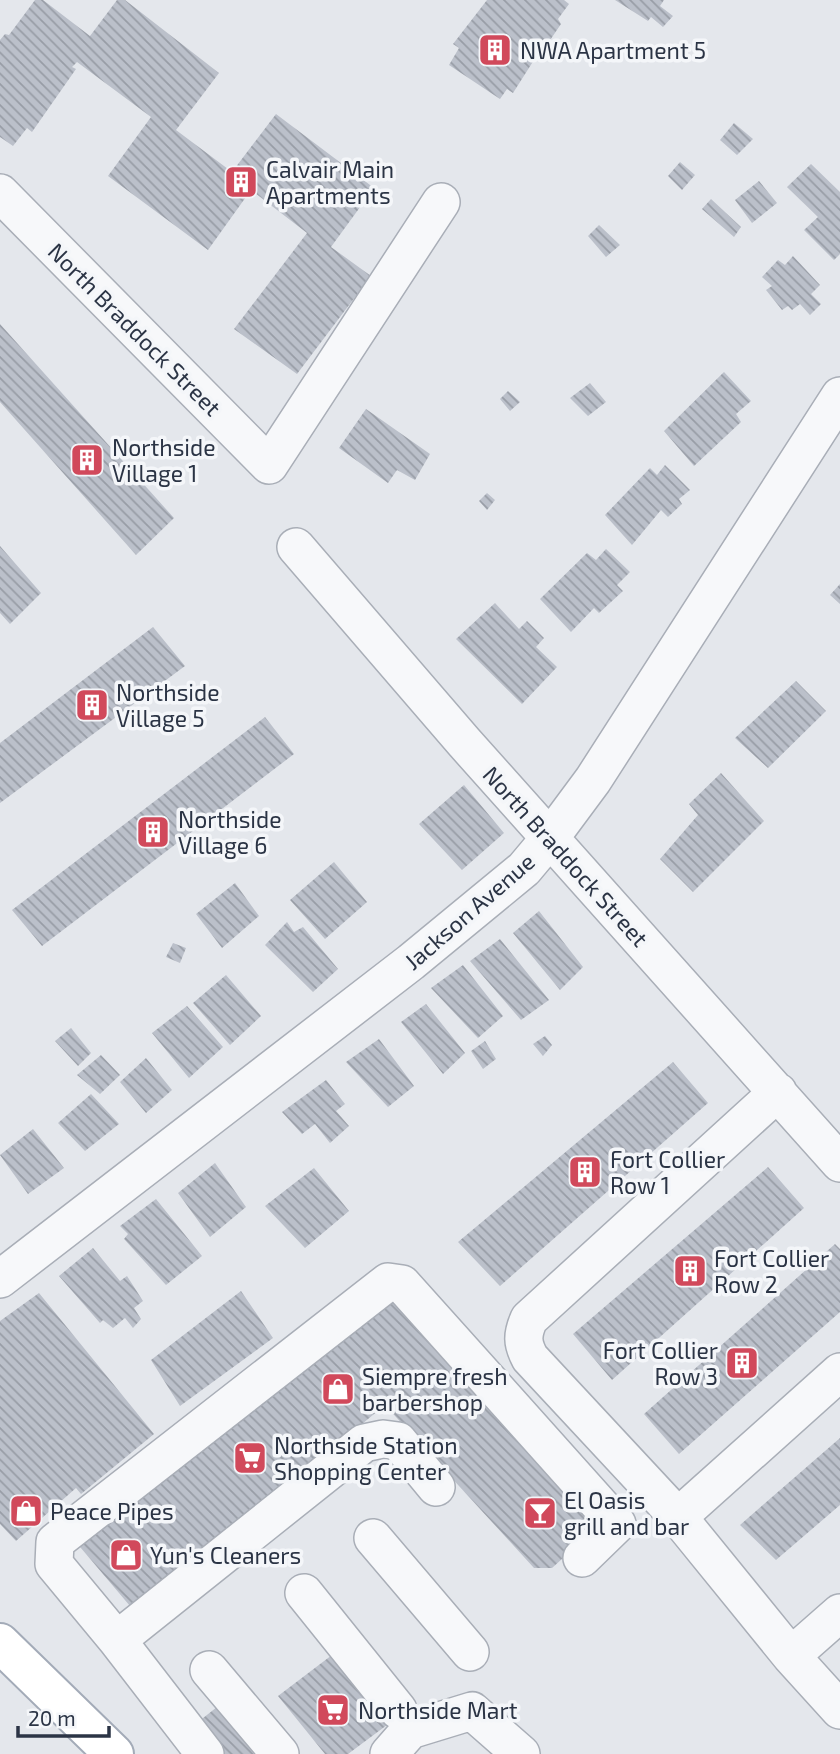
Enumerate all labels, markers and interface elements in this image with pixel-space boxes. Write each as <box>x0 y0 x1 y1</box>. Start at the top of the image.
building icon: NWA Apartment 5 <box>476 31 514 69</box>
place label: NWA Apartment 5 <box>520 36 706 64</box>
place label: Calvair Main Apartments <box>266 155 394 209</box>
building icon: Calvair Main Apartments <box>222 163 260 201</box>
street label: North Braddock Street <box>43 237 227 421</box>
place label: Northside Village 1 <box>112 433 216 487</box>
building icon: Northside Village 1 <box>68 441 106 479</box>
place label: Northside Village 5 <box>116 678 220 732</box>
building icon: Northside Village 5 <box>73 686 111 724</box>
street label: North Braddock Street <box>478 760 655 952</box>
place label: Northside Village 6 <box>178 805 282 859</box>
building icon: Northside Village 6 <box>134 813 172 851</box>
street label: Jackson Avenue <box>398 847 540 975</box>
place label: Fort Collier Row 1 <box>610 1145 725 1199</box>
building icon: Fort Collier Row 1 <box>566 1153 604 1191</box>
place label: Fort Collier Row 2 <box>714 1244 829 1298</box>
building icon: Fort Collier Row 2 <box>671 1252 709 1290</box>
place label: Fort Collier Row 3 <box>603 1336 718 1390</box>
building icon: Fort Collier Row 3 <box>723 1344 761 1382</box>
place label: Siempre fresh barbershop <box>362 1362 508 1416</box>
shop icon: Siempre fresh barbershop <box>319 1370 357 1408</box>
place label: Northside Station Shopping Center <box>274 1431 458 1485</box>
supermarket icon: Northside Station Shopping Center <box>231 1439 269 1477</box>
place label: El Oasis grill and bar <box>564 1486 689 1540</box>
shop icon: Peace Pipes <box>7 1492 45 1530</box>
bar icon: El Oasis grill and bar <box>521 1494 559 1532</box>
place label: Peace Pipes <box>50 1497 174 1525</box>
shop icon: Yun's Cleaners <box>107 1536 145 1574</box>
place label: Yun's Cleaners <box>150 1541 301 1569</box>
supermarket icon: Northside Mart <box>314 1691 352 1729</box>
scale bar <box>18 1694 108 1738</box>
place label: Northside Mart <box>358 1696 518 1724</box>
text: 20 m <box>28 1705 76 1730</box>

